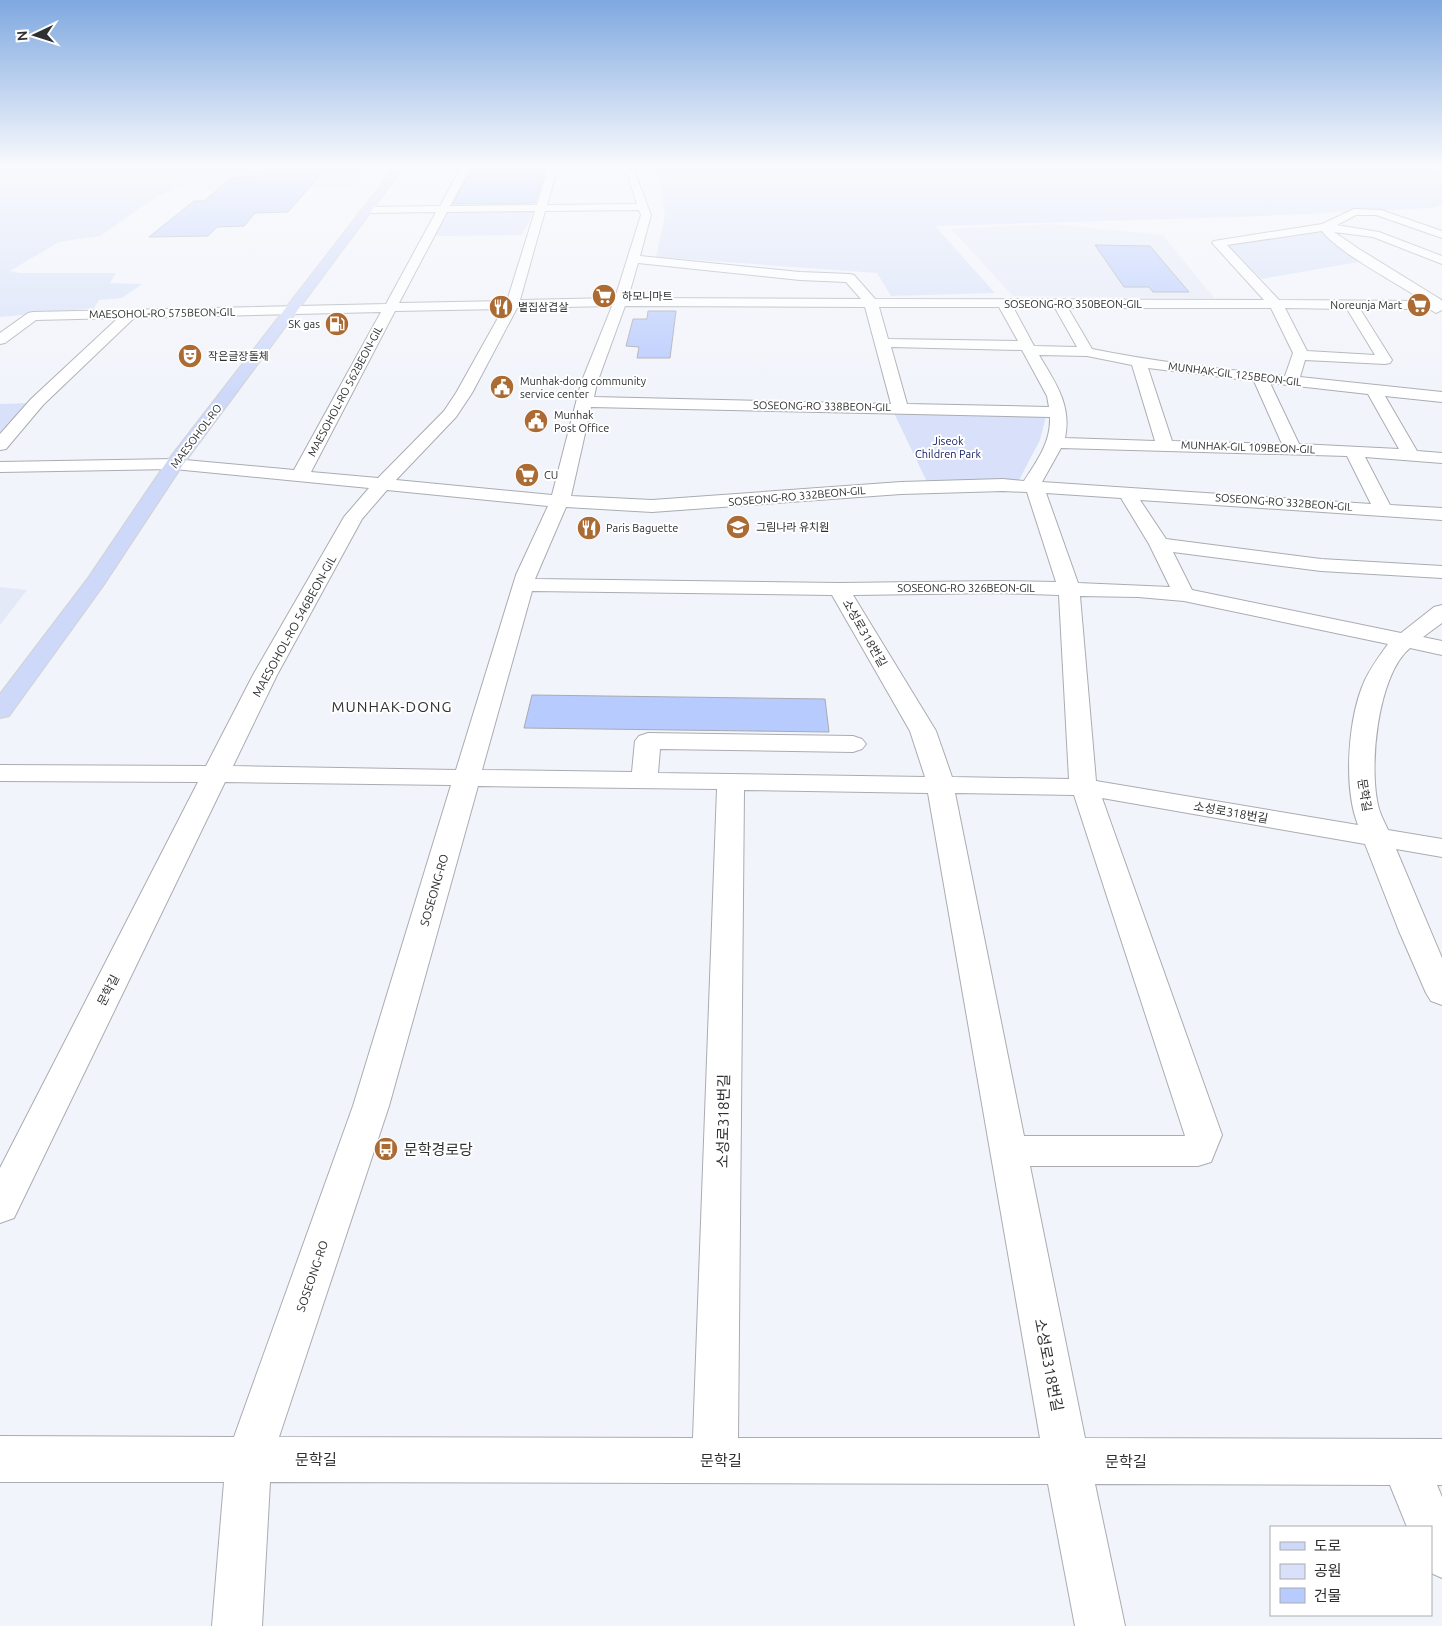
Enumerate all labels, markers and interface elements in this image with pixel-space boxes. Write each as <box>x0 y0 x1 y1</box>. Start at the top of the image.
north arrow <box>10 10 60 60</box>
text: N <box>14 30 30 42</box>
supermarket icon: 하모니마트 <box>591 283 617 309</box>
place label: 하모니마트 <box>622 290 673 302</box>
supermarket icon: Noreunja Mart <box>1406 292 1432 318</box>
restaurant icon: 볕집삼겹살 <box>488 294 514 320</box>
street label: SOSEONG-RO 350BEON-GIL <box>1004 298 1142 310</box>
place label: Noreunja Mart <box>1330 299 1403 311</box>
place label: 볕집삼겹살 <box>518 301 569 313</box>
street label: MAESOHOL-RO 575BEON-GIL <box>89 306 236 320</box>
fuel station icon: SK gas <box>324 311 350 337</box>
place label: SK gas <box>288 318 320 330</box>
street label: MAESOHOL-RO 562BEON-GIL <box>305 323 385 458</box>
theatre icon: 작은글장돌체 <box>177 343 203 369</box>
place label: 작은글장돌체 <box>208 350 269 362</box>
street label: MUNHAK-GIL 125BEON-GIL <box>1168 360 1303 388</box>
public building icon: Munhak-dong community service center <box>489 374 515 400</box>
place label: Munhak-dong community service center <box>520 375 647 400</box>
street label: SOSEONG-RO 338BEON-GIL <box>753 399 891 413</box>
street label: MAESOHOL-RO <box>168 402 224 470</box>
public building icon: Munhak Post Office <box>523 408 549 434</box>
place label: Munhak Post Office <box>554 409 609 434</box>
park label: Jiseok Children Park <box>915 435 981 460</box>
street label: MUNHAK-GIL 109BEON-GIL <box>1181 439 1316 455</box>
supermarket icon: CU <box>514 462 540 488</box>
place label: CU <box>544 469 558 481</box>
street label: SOSEONG-RO 332BEON-GIL <box>728 484 867 508</box>
street label: SOSEONG-RO 332BEON-GIL <box>1215 491 1353 513</box>
school or university icon: 그림나라 유치원 <box>725 514 751 540</box>
restaurant icon: Paris Baguette <box>576 515 602 541</box>
place label: 그림나라 유치원 <box>756 521 829 533</box>
place label: Paris Baguette <box>606 522 678 534</box>
street label: MAESOHOL-RO 546BEON-GIL <box>250 553 338 699</box>
street label: SOSEONG-RO 326BEON-GIL <box>897 582 1035 594</box>
street label: 소성로318번길 <box>840 597 890 669</box>
district label: MUNHAK-DONG <box>332 698 452 715</box>
street label: 문학길 <box>1356 778 1374 812</box>
street label: 소성로318번길 <box>1193 799 1269 825</box>
street label: SOSEONG-RO <box>417 852 451 928</box>
street label: 문학길 <box>95 972 121 1008</box>
street label: 소성로318번길 <box>714 1074 732 1168</box>
bus stop icon: 문학경로당 <box>373 1136 399 1162</box>
place label: 문학경로당 <box>404 1141 473 1158</box>
street label: SOSEONG-RO <box>294 1239 330 1313</box>
street label: 소성로318번길 <box>1032 1317 1066 1413</box>
street label: 문학길 <box>295 1451 337 1468</box>
street label: 문학길 <box>700 1452 742 1469</box>
street label: 문학길 <box>1105 1453 1147 1470</box>
legend <box>1270 1526 1432 1616</box>
text: 도로 <box>1314 1537 1342 1554</box>
text: 공원 <box>1314 1562 1342 1579</box>
text: 건물 <box>1314 1587 1342 1604</box>

